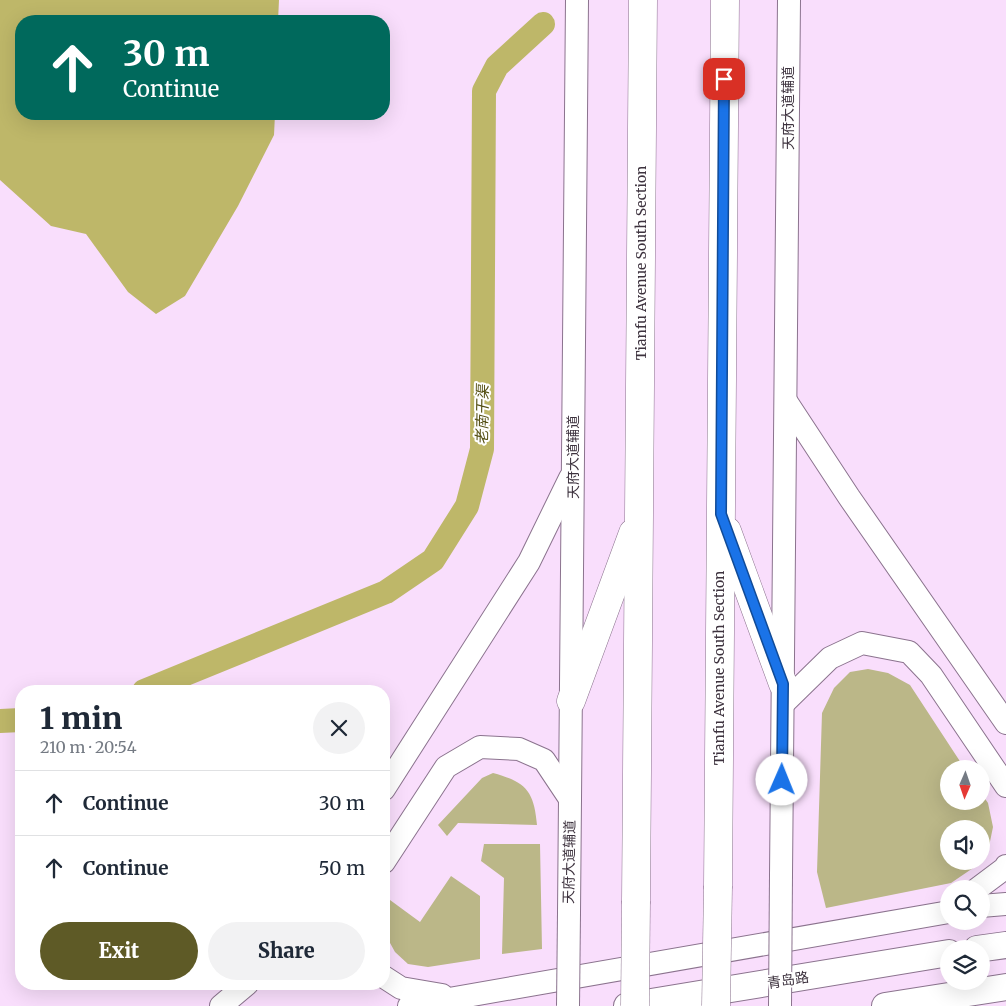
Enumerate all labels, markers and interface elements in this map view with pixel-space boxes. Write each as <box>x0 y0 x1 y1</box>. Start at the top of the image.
text: 30 m <box>123 32 209 76</box>
icon: ahead <box>40 35 105 100</box>
pin <box>703 58 745 100</box>
icon: arrive <box>710 65 738 93</box>
street label: 天府大道辅道 <box>779 66 797 150</box>
text: Continue <box>123 75 219 103</box>
street label: Tianfu Avenue South Section <box>632 166 650 360</box>
water label: 老南干渠 <box>472 383 492 445</box>
street label: 天府大道辅道 <box>564 415 582 499</box>
street label: Tianfu Avenue South Section <box>710 571 728 765</box>
text: 1 min <box>40 699 122 737</box>
button: close <box>313 702 365 754</box>
text: 210 m · 20:54 <box>40 737 137 757</box>
position arrow <box>755 753 807 805</box>
north arrow <box>940 760 990 810</box>
map controls <box>940 760 990 990</box>
icon: ahead <box>40 789 68 817</box>
text: Continue <box>83 791 169 815</box>
text: 30 m <box>319 791 365 815</box>
street label: 天府大道辅道 <box>559 820 579 904</box>
button: sound <box>940 820 990 870</box>
icon: ahead <box>40 854 68 882</box>
text: Continue <box>83 856 169 880</box>
text: 50 m <box>319 856 365 880</box>
button: search <box>940 880 990 930</box>
button: Exit <box>40 922 198 980</box>
button: Share <box>208 922 365 980</box>
button: layers <box>940 940 990 990</box>
street label: 青岛路 <box>766 968 810 992</box>

